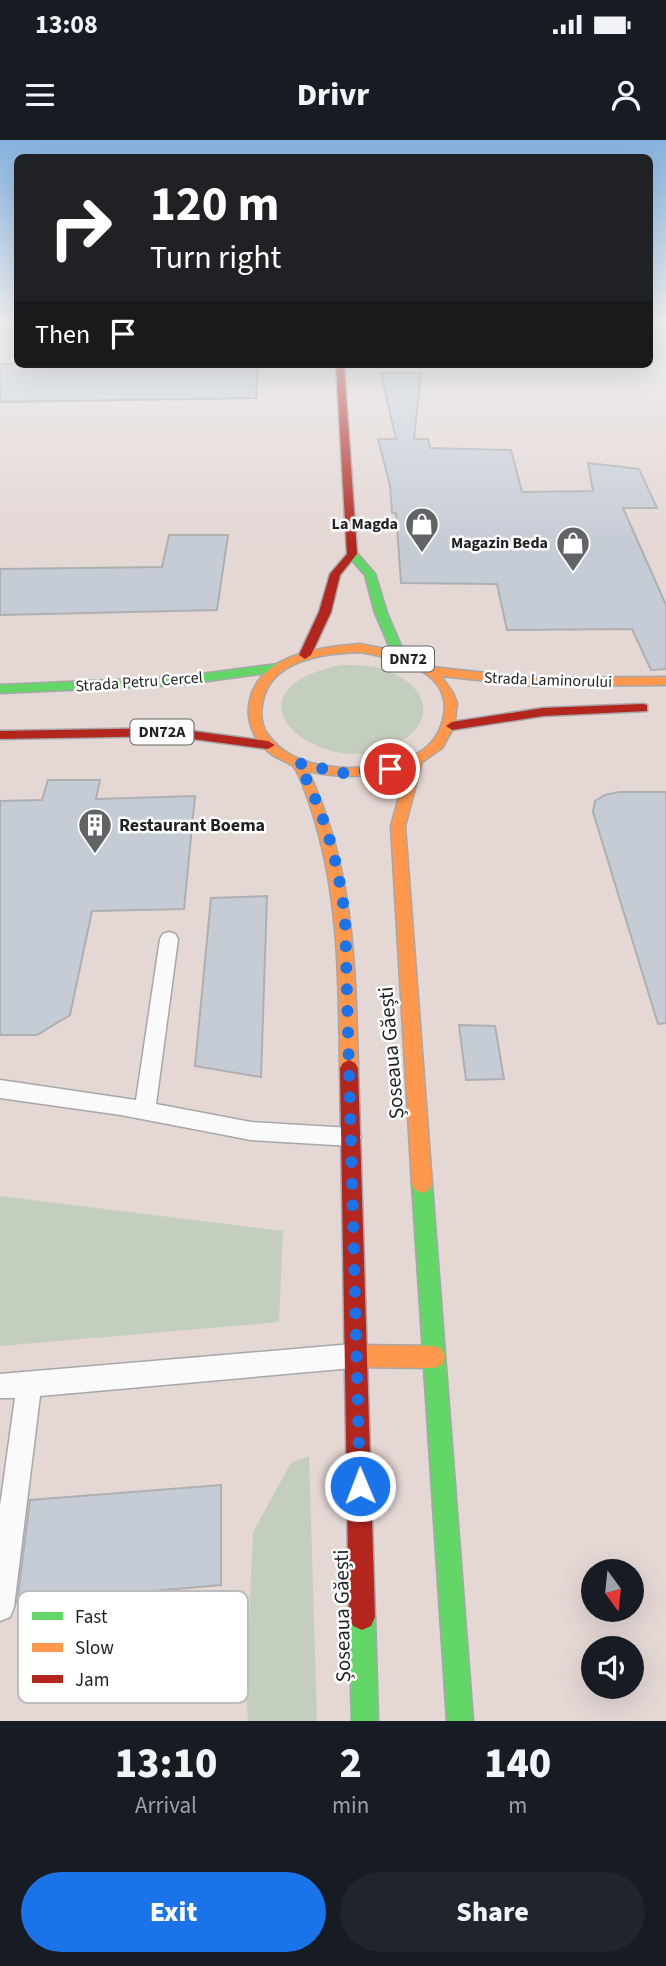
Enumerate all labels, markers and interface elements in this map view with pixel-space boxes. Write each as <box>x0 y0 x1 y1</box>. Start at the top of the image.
text: 13:08 <box>35 6 98 43</box>
text: Drivr <box>297 72 369 118</box>
icon: menu <box>21 76 59 114</box>
icon: person <box>607 76 645 114</box>
text: 120 m <box>150 170 279 240</box>
icon: right <box>35 182 126 273</box>
text: Turn right <box>150 235 281 281</box>
icon: arrive <box>104 315 142 353</box>
text: Then <box>35 316 90 353</box>
shop icon: La Magda <box>403 505 441 554</box>
place label: La Magda <box>332 513 398 535</box>
shop icon: Magazin Beda <box>554 524 592 573</box>
place label: Magazin Beda <box>451 532 548 554</box>
road number: DN72 <box>382 646 434 672</box>
street label: Strada Petru Cercel <box>75 667 203 697</box>
street label: Strada Laminorului <box>483 667 613 693</box>
road number: DN72A <box>130 720 194 744</box>
pin <box>360 739 420 799</box>
icon: arrive <box>371 750 409 788</box>
building icon: Restaurant Boema <box>76 806 114 855</box>
place label: Restaurant Boema <box>119 813 265 838</box>
street label: Șoseaua Găești <box>370 986 412 1120</box>
position arrow <box>323 1449 397 1523</box>
street label: Șoseaua Găești <box>326 1549 358 1683</box>
north arrow <box>581 1559 644 1622</box>
map controls <box>581 1559 644 1699</box>
legend <box>18 1591 248 1703</box>
text: Fast <box>75 1604 108 1631</box>
text: Slow <box>75 1635 114 1662</box>
button: sound <box>581 1636 644 1699</box>
text: Jam <box>75 1667 109 1694</box>
text: 13:10 <box>115 1734 217 1794</box>
text: 2 <box>339 1734 362 1794</box>
text: 140 <box>484 1734 551 1794</box>
text: Arrival <box>135 1789 197 1822</box>
text: min <box>332 1789 369 1822</box>
text: m <box>508 1789 527 1822</box>
button: Exit <box>21 1872 326 1952</box>
button: Share <box>340 1872 645 1952</box>

